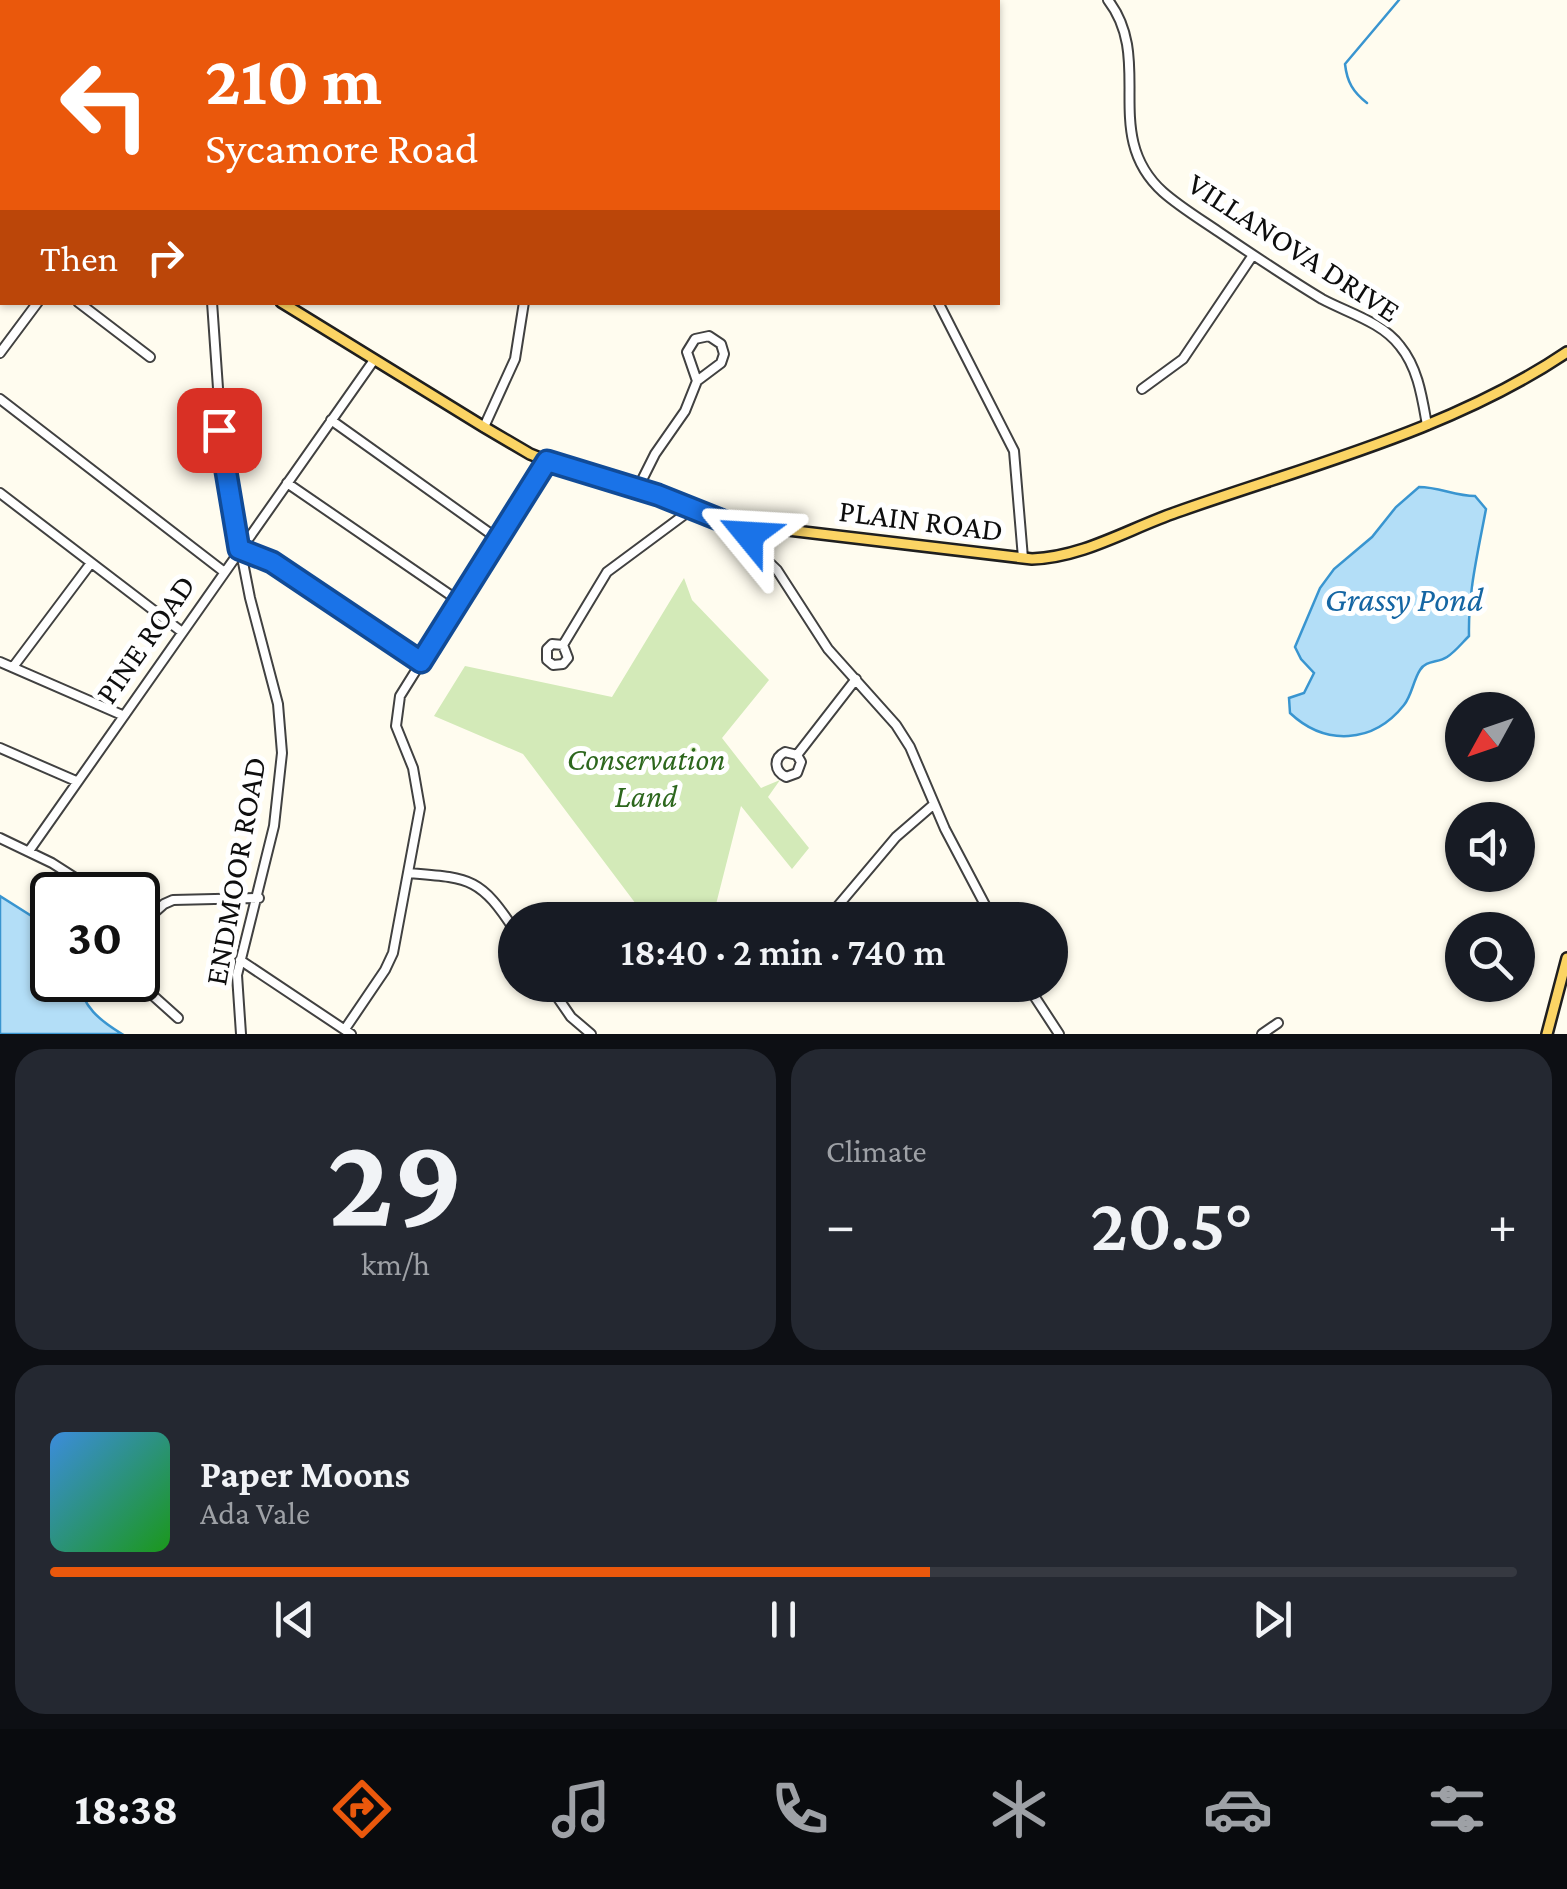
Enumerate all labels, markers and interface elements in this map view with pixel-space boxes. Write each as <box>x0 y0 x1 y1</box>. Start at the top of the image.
icon: left <box>40 40 170 170</box>
text: 210 m <box>205 41 382 119</box>
text: Sycamore Road <box>205 123 478 173</box>
street label: VILLANOVA DRIVE <box>1181 165 1407 329</box>
icon: right <box>138 230 193 285</box>
text: Then <box>40 237 118 279</box>
pin <box>177 388 262 473</box>
icon: arrive <box>192 403 247 458</box>
position arrow <box>697 483 801 587</box>
street label: PLAIN ROAD <box>837 492 1005 548</box>
street label: PINE ROAD <box>88 568 202 710</box>
water label: Grassy Pond <box>1325 580 1485 619</box>
north arrow <box>1445 692 1535 782</box>
map controls <box>1445 692 1535 1002</box>
park label: Conservation Land <box>567 741 725 814</box>
street label: ENDMOOR ROAD <box>197 754 273 988</box>
button: sound <box>1445 802 1535 892</box>
speed limit sign: 30 <box>30 872 160 1002</box>
button: search <box>1445 912 1535 1002</box>
text: 18:40 · 2 min · 740 m <box>621 931 945 973</box>
text: 29 <box>327 1108 464 1253</box>
text: Climate <box>826 1133 927 1169</box>
text: 20.5° <box>1090 1183 1253 1266</box>
text: − <box>826 1194 855 1255</box>
text: + <box>1488 1194 1517 1255</box>
text: km/h <box>361 1246 430 1282</box>
text: Paper Moons <box>200 1453 410 1495</box>
text: Ada Vale <box>200 1495 310 1531</box>
icon: previous <box>267 1592 322 1647</box>
icon: pause <box>756 1592 811 1647</box>
icon: next <box>1245 1592 1300 1647</box>
icon: directions <box>327 1774 397 1844</box>
icon: music <box>546 1774 616 1844</box>
icon: phone <box>765 1774 835 1844</box>
icon: climate <box>984 1774 1054 1844</box>
icon: car <box>1203 1774 1273 1844</box>
icon: filters <box>1422 1774 1492 1844</box>
text: 18:38 <box>75 1784 178 1834</box>

